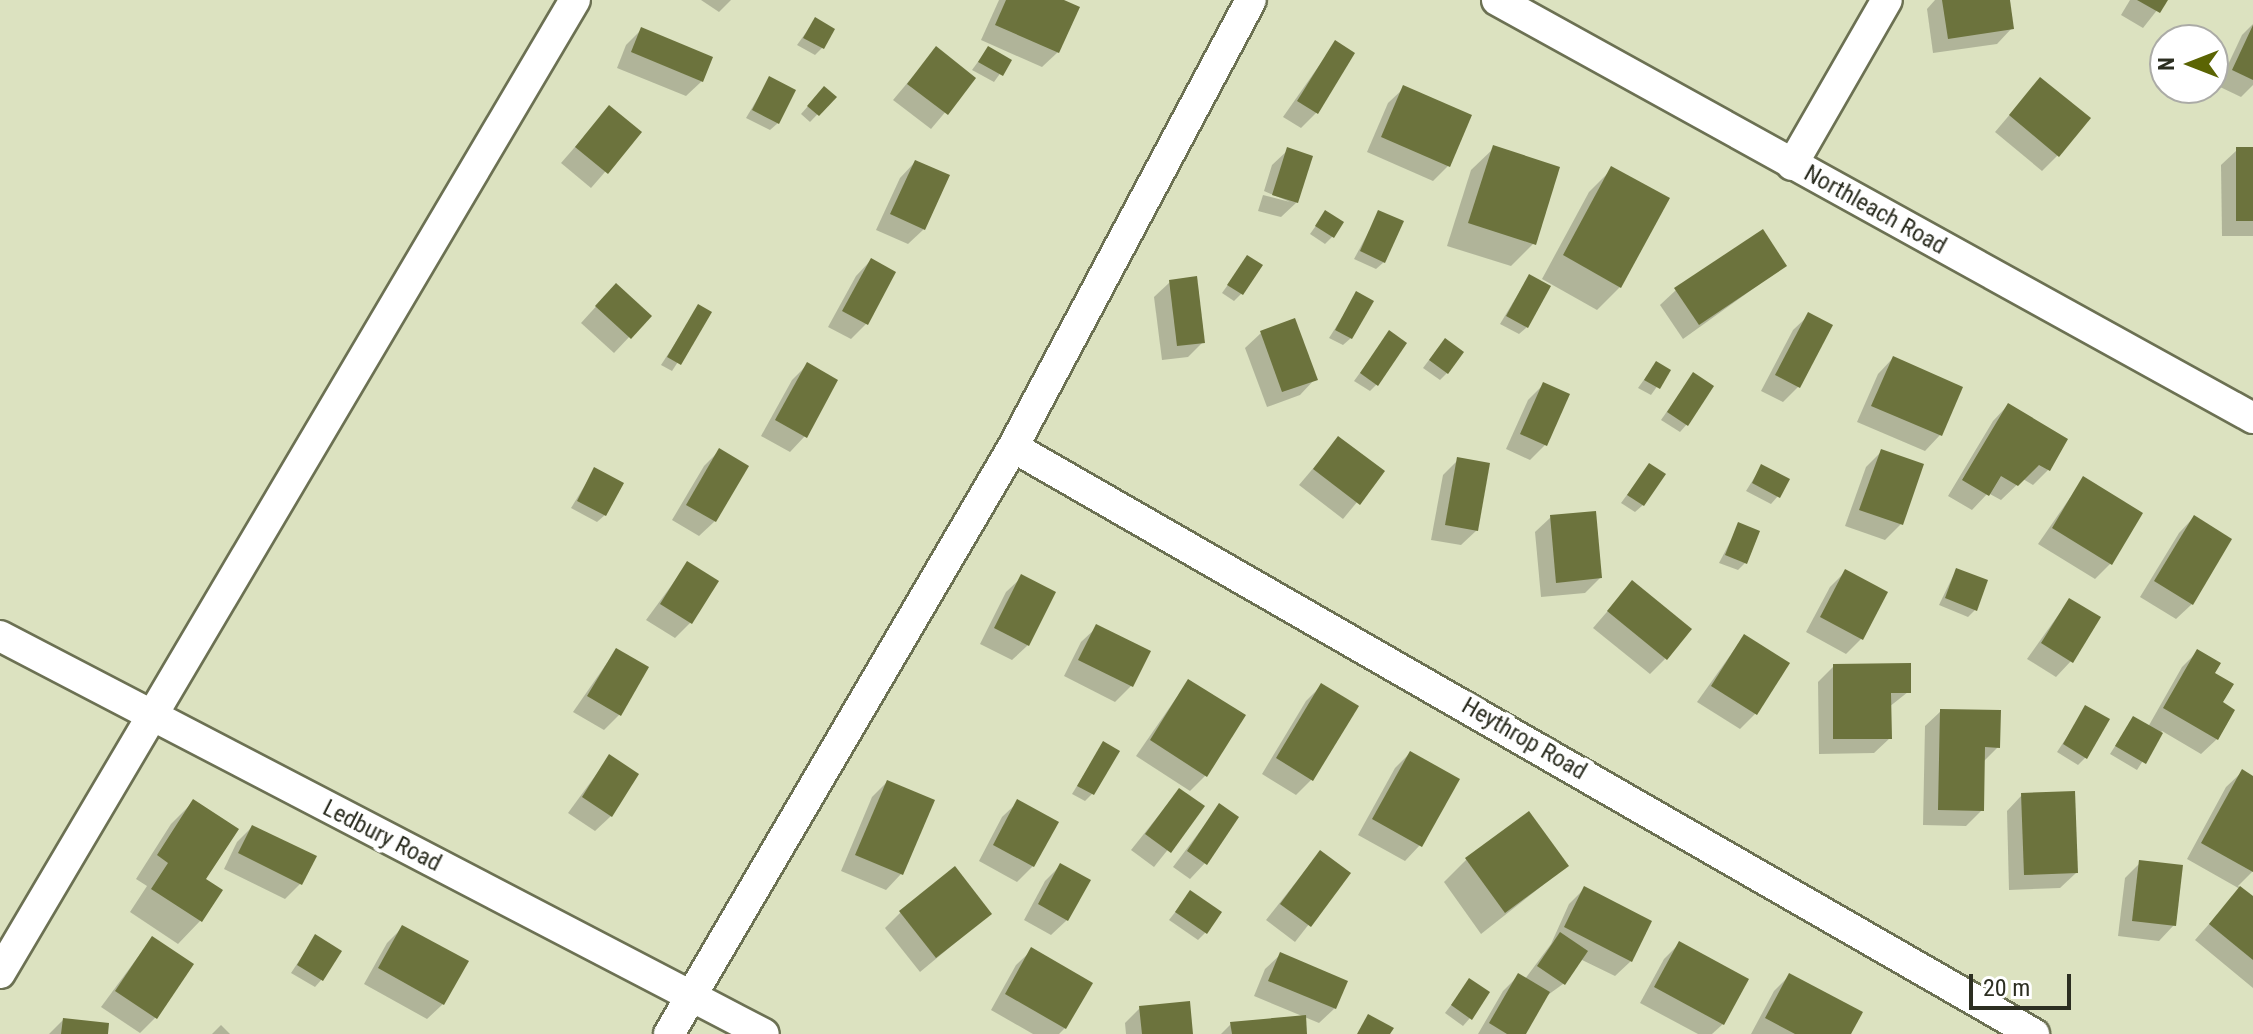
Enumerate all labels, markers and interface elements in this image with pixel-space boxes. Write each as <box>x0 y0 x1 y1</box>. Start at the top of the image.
north arrow <box>2149 24 2229 104</box>
text: N <box>2154 57 2179 71</box>
street label: Northleach Road <box>1799 159 1951 261</box>
street label: Heythrop Road <box>1456 692 1592 786</box>
street label: Ledbury Road <box>318 794 446 878</box>
scale bar <box>1973 958 2075 1008</box>
text: 20 m <box>1983 974 2030 1002</box>

